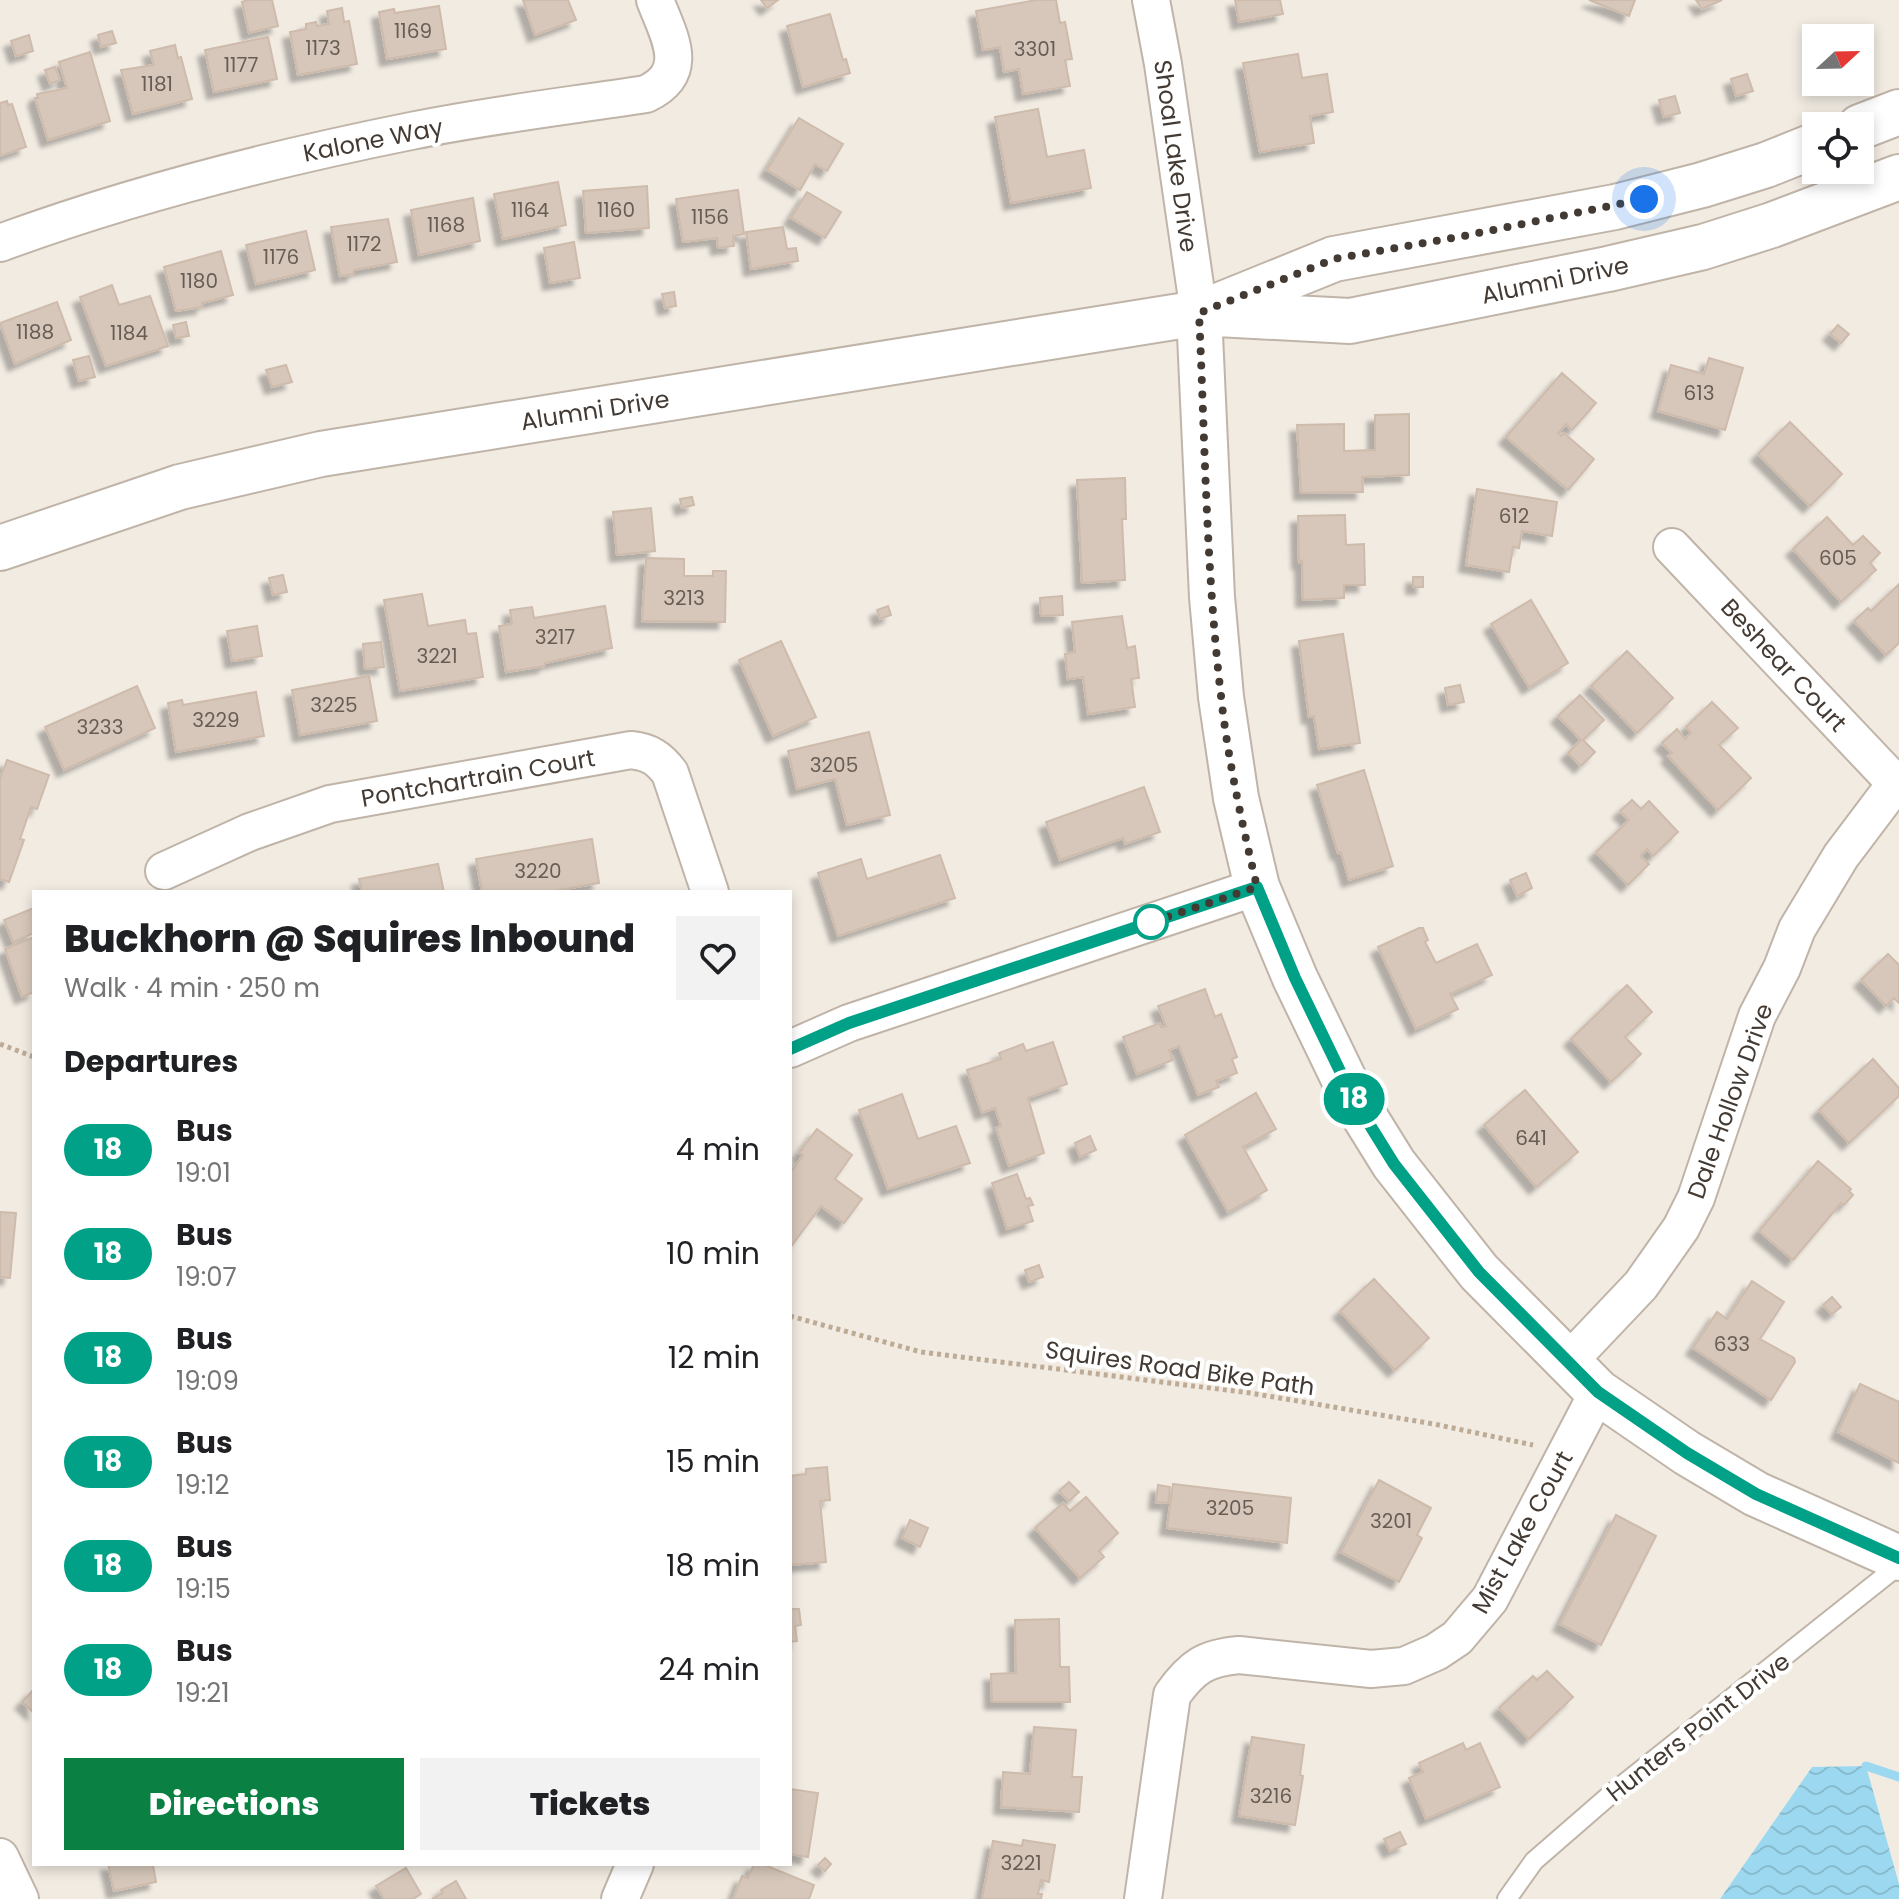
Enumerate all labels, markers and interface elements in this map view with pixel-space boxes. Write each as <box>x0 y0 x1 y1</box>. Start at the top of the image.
house number: 1169 <box>394 17 432 45</box>
north arrow <box>1802 24 1874 96</box>
map controls <box>1802 24 1874 184</box>
house number: 1173 <box>305 34 341 62</box>
house number: 3301 <box>1014 35 1056 63</box>
house number: 1177 <box>224 51 258 79</box>
street label: Shoal Lake Drive <box>1146 58 1206 254</box>
house number: 1181 <box>141 70 173 98</box>
street label: Kalone Way <box>300 110 446 170</box>
button: locate <box>1802 112 1874 184</box>
your location <box>1624 179 1664 219</box>
house number: 1164 <box>511 196 549 224</box>
house number: 1160 <box>597 196 635 224</box>
house number: 1156 <box>691 203 729 231</box>
house number: 1168 <box>427 211 465 239</box>
house number: 1172 <box>346 230 382 258</box>
house number: 1176 <box>263 243 299 271</box>
street label: Alumni Drive <box>1478 248 1632 312</box>
house number: 1180 <box>180 267 218 295</box>
house number: 1188 <box>16 318 54 346</box>
house number: 1184 <box>110 319 148 347</box>
house number: 613 <box>1684 379 1714 407</box>
street label: Alumni Drive <box>518 382 672 438</box>
house number: 612 <box>1499 502 1529 530</box>
house number: 605 <box>1819 544 1857 572</box>
house number: 3213 <box>663 584 705 612</box>
street label: Beshear Court <box>1714 591 1854 739</box>
house number: 3217 <box>535 623 575 651</box>
house number: 3221 <box>416 642 458 670</box>
house number: 3225 <box>310 691 358 719</box>
house number: 3229 <box>192 706 240 734</box>
house number: 3233 <box>77 713 123 741</box>
street label: Pontchartrain Court <box>358 741 598 815</box>
house number: 3205 <box>810 751 858 779</box>
house number: 3220 <box>514 857 562 885</box>
unlabelled marker <box>1134 905 1168 939</box>
text: Buckhorn @ Squires Inbound <box>64 912 635 965</box>
button: heart <box>676 916 760 1000</box>
text: Walk · 4 min · 250 m <box>64 970 320 1006</box>
street label: Dale Hollow Drive <box>1679 999 1781 1203</box>
text: Departures <box>64 1040 238 1083</box>
line badge: 18 <box>1318 1073 1390 1125</box>
text: 18 <box>1340 1079 1368 1118</box>
text: Bus <box>176 1109 233 1152</box>
house number: 641 <box>1515 1124 1547 1152</box>
text: 4 min <box>676 1128 760 1171</box>
text: 18 <box>94 1130 122 1169</box>
text: 19:01 <box>176 1155 231 1191</box>
text: Bus <box>176 1213 233 1256</box>
text: 10 min <box>666 1232 760 1275</box>
text: 18 <box>94 1234 122 1273</box>
text: 19:07 <box>176 1259 237 1295</box>
text: Bus <box>176 1317 233 1360</box>
house number: 633 <box>1714 1330 1750 1358</box>
street label: Squires Road Bike Path <box>1043 1333 1317 1403</box>
text: 12 min <box>668 1336 760 1379</box>
text: 18 <box>94 1338 122 1377</box>
text: 19:09 <box>176 1363 239 1399</box>
text: Bus <box>176 1421 233 1464</box>
text: 15 min <box>666 1440 760 1483</box>
text: 18 <box>94 1442 122 1481</box>
street label: Mist Lake Court <box>1464 1445 1580 1619</box>
text: 19:12 <box>176 1467 230 1503</box>
house number: 3205 <box>1206 1494 1254 1522</box>
house number: 3201 <box>1370 1507 1412 1535</box>
text: Bus <box>176 1525 233 1568</box>
text: 18 min <box>666 1544 760 1587</box>
text: 18 <box>94 1546 122 1585</box>
text: 19:15 <box>176 1571 231 1607</box>
text: Bus <box>176 1629 233 1672</box>
street label: Hunters Point Drive <box>1599 1645 1797 1809</box>
text: 24 min <box>658 1648 760 1691</box>
text: 18 <box>94 1650 122 1689</box>
text: 19:21 <box>176 1675 230 1711</box>
button: Directions <box>64 1758 404 1850</box>
button: Tickets <box>420 1758 760 1850</box>
house number: 3216 <box>1250 1782 1292 1810</box>
house number: 3221 <box>1000 1849 1042 1877</box>

